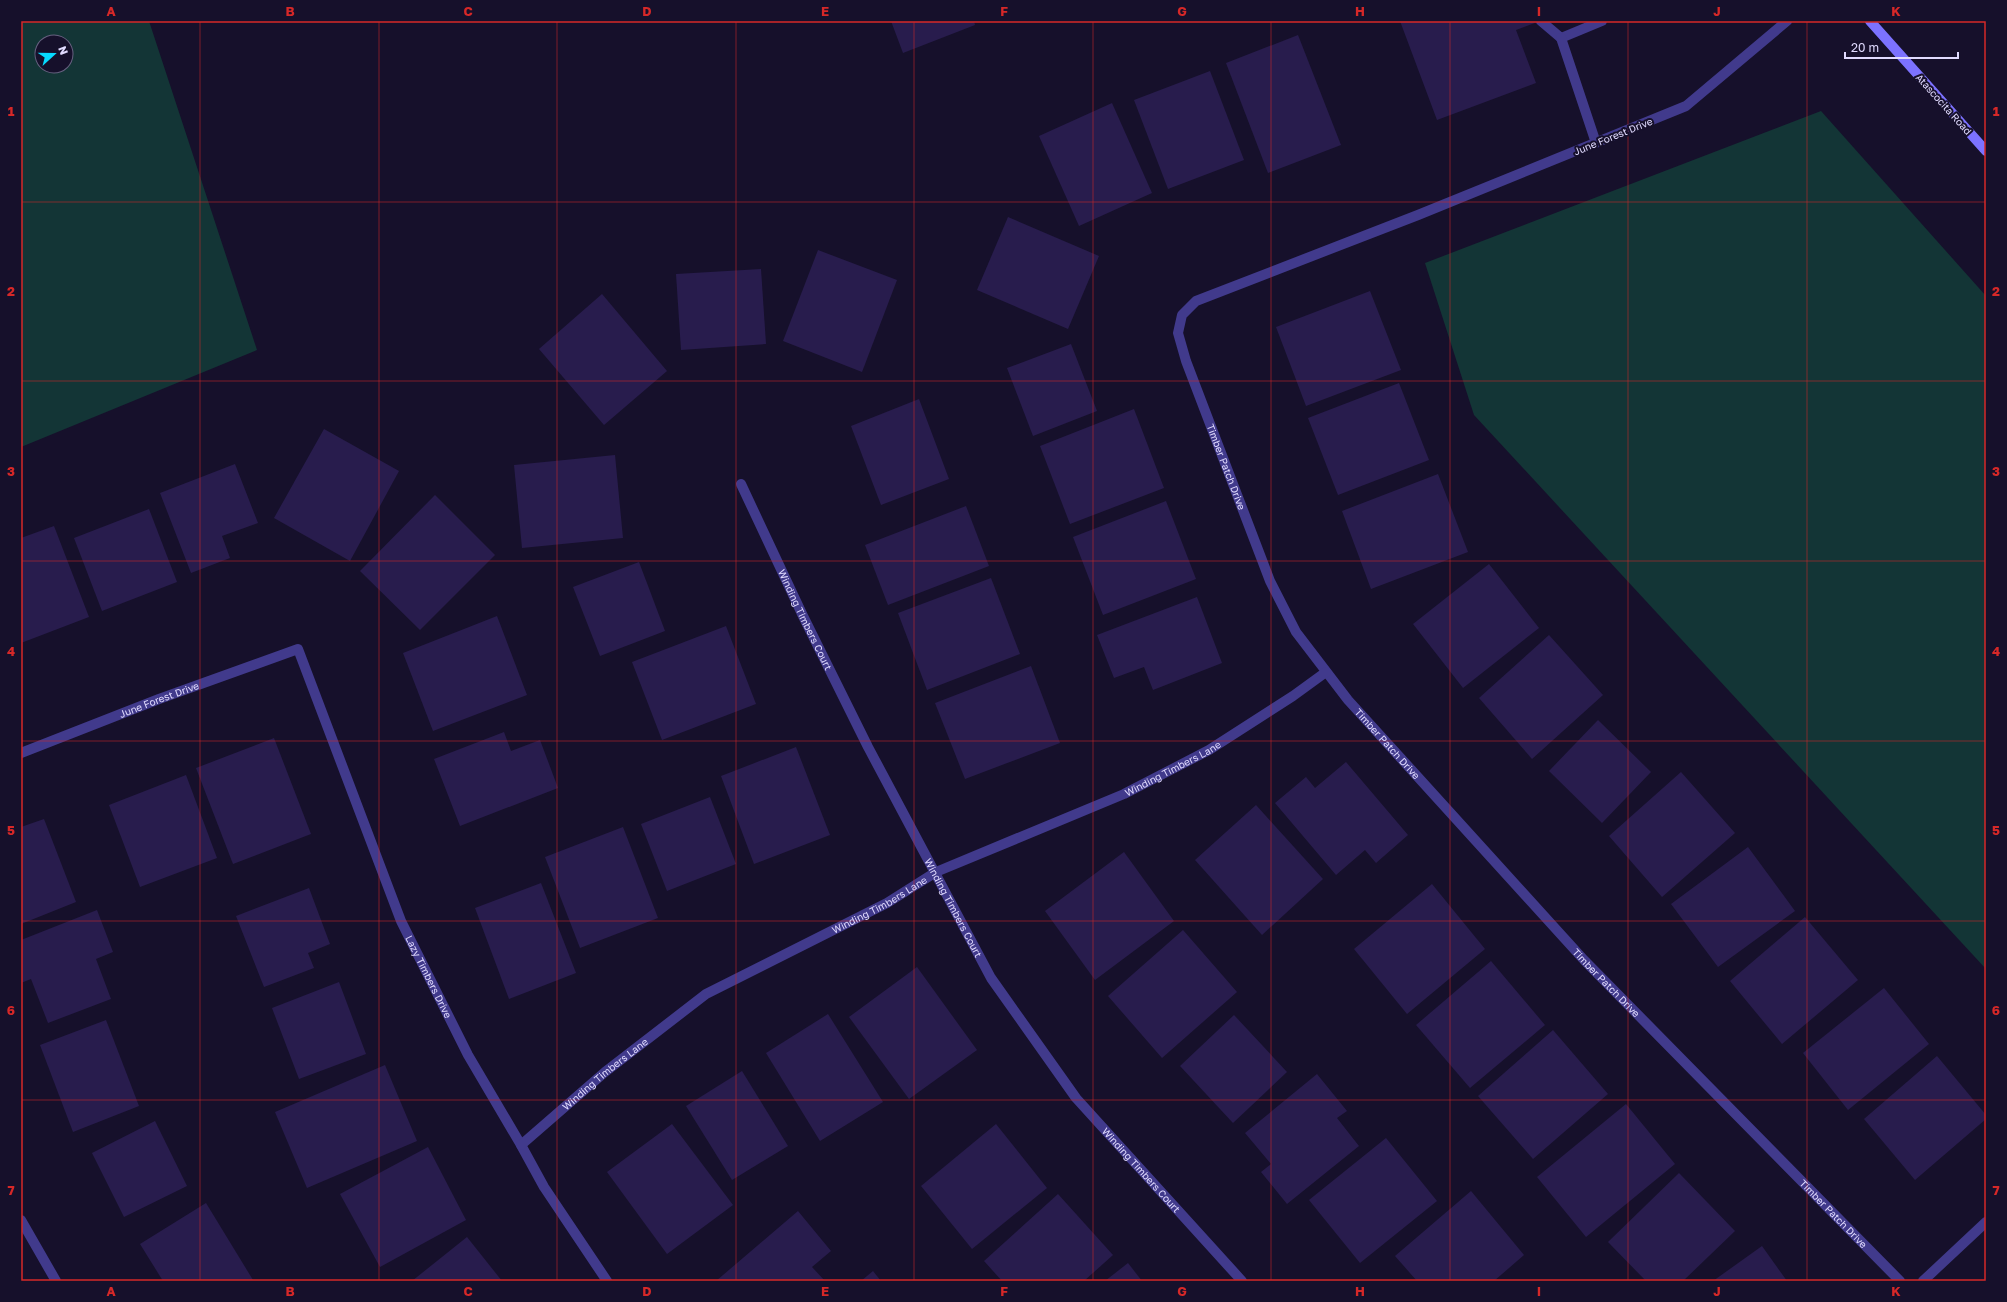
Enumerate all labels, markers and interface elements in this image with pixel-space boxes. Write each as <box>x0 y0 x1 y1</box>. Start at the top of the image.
text: A <box>106 3 116 19</box>
text: B <box>285 3 295 19</box>
text: C <box>463 3 473 19</box>
text: D <box>642 3 652 19</box>
text: E <box>821 3 829 19</box>
text: F <box>1000 3 1008 19</box>
text: G <box>1177 3 1187 19</box>
text: H <box>1355 3 1365 19</box>
text: I <box>1537 3 1541 19</box>
text: J <box>1713 3 1721 19</box>
text: K <box>1891 3 1901 19</box>
north arrow <box>34 34 74 74</box>
scale bar <box>1845 34 1958 60</box>
text: 20 m <box>1851 40 1879 55</box>
text: N <box>56 44 71 56</box>
street label: Atascocita Road <box>1914 71 1974 137</box>
text: 1 <box>8 103 15 119</box>
text: 1 <box>1993 103 2000 119</box>
street label: June Forest Drive <box>1572 115 1654 157</box>
text: 2 <box>7 283 15 299</box>
text: 2 <box>1992 283 2000 299</box>
street label: Timber Patch Drive <box>1205 422 1248 512</box>
text: 3 <box>7 463 15 479</box>
text: 3 <box>1992 463 2000 479</box>
street label: Winding Timbers Court <box>776 567 835 672</box>
text: 4 <box>7 643 15 659</box>
text: 4 <box>1992 643 2000 659</box>
street label: June Forest Drive <box>117 679 201 720</box>
street label: Timber Patch Drive <box>1353 706 1423 781</box>
street label: Winding Timbers Lane <box>1123 738 1223 799</box>
text: 5 <box>7 822 15 838</box>
text: 5 <box>1992 822 2000 838</box>
street label: Winding Timbers Court <box>922 856 985 959</box>
street label: Winding Timbers Lane <box>830 873 929 936</box>
street label: Lazy Timbers Drive <box>403 933 455 1020</box>
street label: Timber Patch Drive <box>1570 946 1643 1019</box>
text: 6 <box>7 1002 15 1018</box>
text: 6 <box>1992 1002 2000 1018</box>
street label: Winding Timbers Lane <box>560 1035 650 1112</box>
street label: Winding Timbers Court <box>1100 1125 1183 1215</box>
street label: Timber Patch Drive <box>1797 1177 1870 1250</box>
text: 7 <box>7 1182 15 1198</box>
text: 7 <box>1992 1182 2000 1198</box>
text: A <box>106 1283 116 1299</box>
text: B <box>285 1283 295 1299</box>
text: C <box>463 1283 473 1299</box>
text: D <box>642 1283 652 1299</box>
text: E <box>821 1283 829 1299</box>
text: F <box>1000 1283 1008 1299</box>
text: G <box>1177 1283 1187 1299</box>
text: H <box>1355 1283 1365 1299</box>
text: I <box>1537 1283 1541 1299</box>
text: J <box>1713 1283 1721 1299</box>
text: K <box>1891 1283 1901 1299</box>

